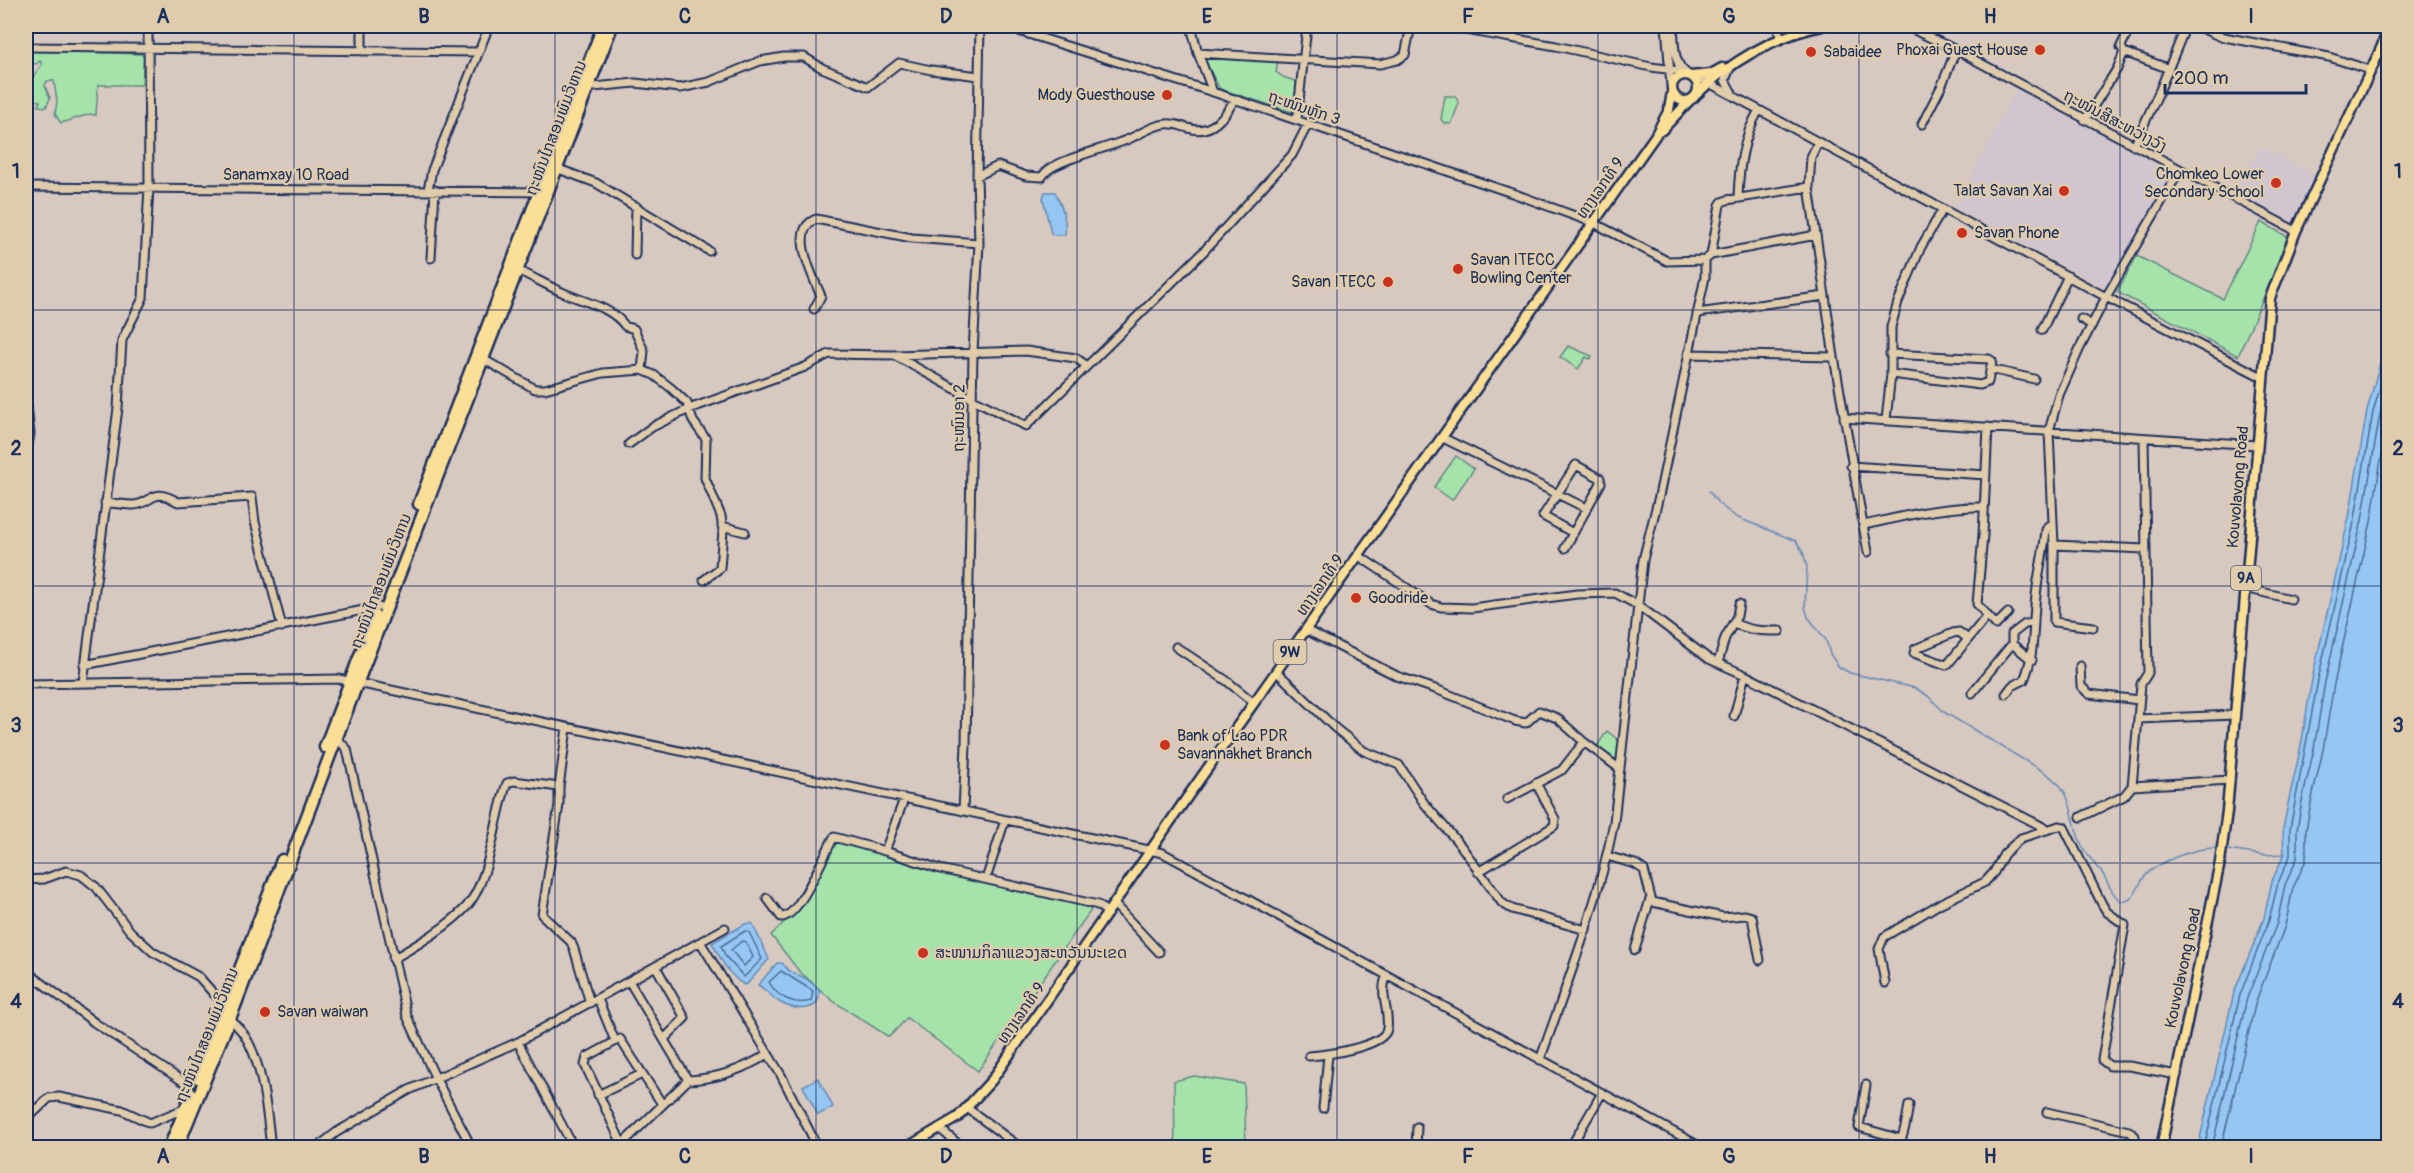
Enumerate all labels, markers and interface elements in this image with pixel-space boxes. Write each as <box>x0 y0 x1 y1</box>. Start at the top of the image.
text: A <box>157 4 170 29</box>
text: B <box>418 4 430 29</box>
text: C <box>679 4 691 29</box>
text: D <box>940 4 953 29</box>
text: E <box>1202 4 1213 29</box>
text: F <box>1462 4 1474 29</box>
text: G <box>1722 4 1736 29</box>
text: H <box>1984 4 1997 29</box>
text: I <box>2248 4 2254 29</box>
place label: Phoxai Guest House <box>1896 40 2028 60</box>
place label: Sabaidee <box>1823 42 1882 62</box>
marker: Phoxai Guest House <box>2033 43 2047 57</box>
marker: Sabaidee <box>1804 45 1818 59</box>
street label: ຖະໜົນໄກສອນພົມວິຫານ <box>521 57 591 199</box>
scale bar <box>2165 57 2306 95</box>
text: 200 m <box>2174 67 2229 90</box>
place label: Mody Guesthouse <box>1037 85 1155 105</box>
street label: ຖະໜົນສີສະຫວ່າງວົງ <box>2060 85 2170 157</box>
street label: ຖະໜົນຫຼັກ 3 <box>1265 86 1343 130</box>
marker: Mody Guesthouse <box>1160 88 1174 102</box>
street label: ທາງເລກທີ 9 <box>1572 153 1628 223</box>
text: 1 <box>12 159 20 184</box>
text: 1 <box>2394 159 2402 184</box>
place label: Chomkeo Lower Secondary School <box>2144 164 2264 202</box>
street label: Sanamxay 10 Road <box>223 165 349 185</box>
marker: Chomkeo Lower Secondary School <box>2269 176 2283 190</box>
place label: Talat Savan Xai <box>1953 181 2052 201</box>
marker: Talat Savan Xai <box>2057 184 2071 198</box>
place label: Savan Phone <box>1974 223 2059 243</box>
marker: Savan Phone <box>1955 226 1969 240</box>
place label: Savan ITECC Bowling Center <box>1470 250 1572 288</box>
marker: Savan ITECC Bowling Center <box>1451 262 1465 276</box>
place label: Savan ITECC <box>1291 272 1376 292</box>
marker: Savan ITECC <box>1381 275 1395 289</box>
street label: ຖະໜົນອາ 2 <box>948 384 970 452</box>
street label: Kouvolavong Road <box>2223 425 2253 549</box>
text: 2 <box>10 436 22 461</box>
text: 2 <box>2392 436 2404 461</box>
street label: ຖະໜົນໄກສອນພົມວິຫານ <box>346 510 416 652</box>
street label: ທາງເລກທີ 9 <box>1292 550 1348 620</box>
road number: 9A <box>2231 566 2261 590</box>
place label: Goodride <box>1368 588 1428 608</box>
marker: Goodride <box>1349 591 1363 605</box>
road number: 9W <box>1274 640 1306 664</box>
text: 3 <box>10 713 22 738</box>
text: 3 <box>2392 713 2404 738</box>
place label: Bank of Lao PDR Savannakhet Branch <box>1177 726 1312 764</box>
marker: Bank of Lao PDR Savannakhet Branch <box>1158 738 1172 752</box>
street label: Kouvolavong Road <box>2160 906 2206 1030</box>
place label: ສະໜາມກິລາແຂວງສະຫວັນນະເຂດ <box>935 943 1127 963</box>
marker: ສະໜາມກິລາແຂວງສະຫວັນນະເຂດ <box>916 946 930 960</box>
street label: ຖະໜົນໄກສອນພົມວິຫານ <box>171 965 243 1105</box>
street label: ທາງເລກທີ 9 <box>993 978 1049 1048</box>
text: 4 <box>10 989 22 1014</box>
text: 4 <box>2392 989 2404 1014</box>
place label: Savan waiwan <box>277 1002 368 1022</box>
marker: Savan waiwan <box>258 1005 272 1019</box>
text: A <box>157 1144 170 1169</box>
text: B <box>418 1144 430 1169</box>
text: C <box>679 1144 691 1169</box>
text: D <box>940 1144 953 1169</box>
text: E <box>1202 1144 1213 1169</box>
text: F <box>1462 1144 1474 1169</box>
text: G <box>1722 1144 1736 1169</box>
text: H <box>1984 1144 1997 1169</box>
text: I <box>2248 1144 2254 1169</box>

